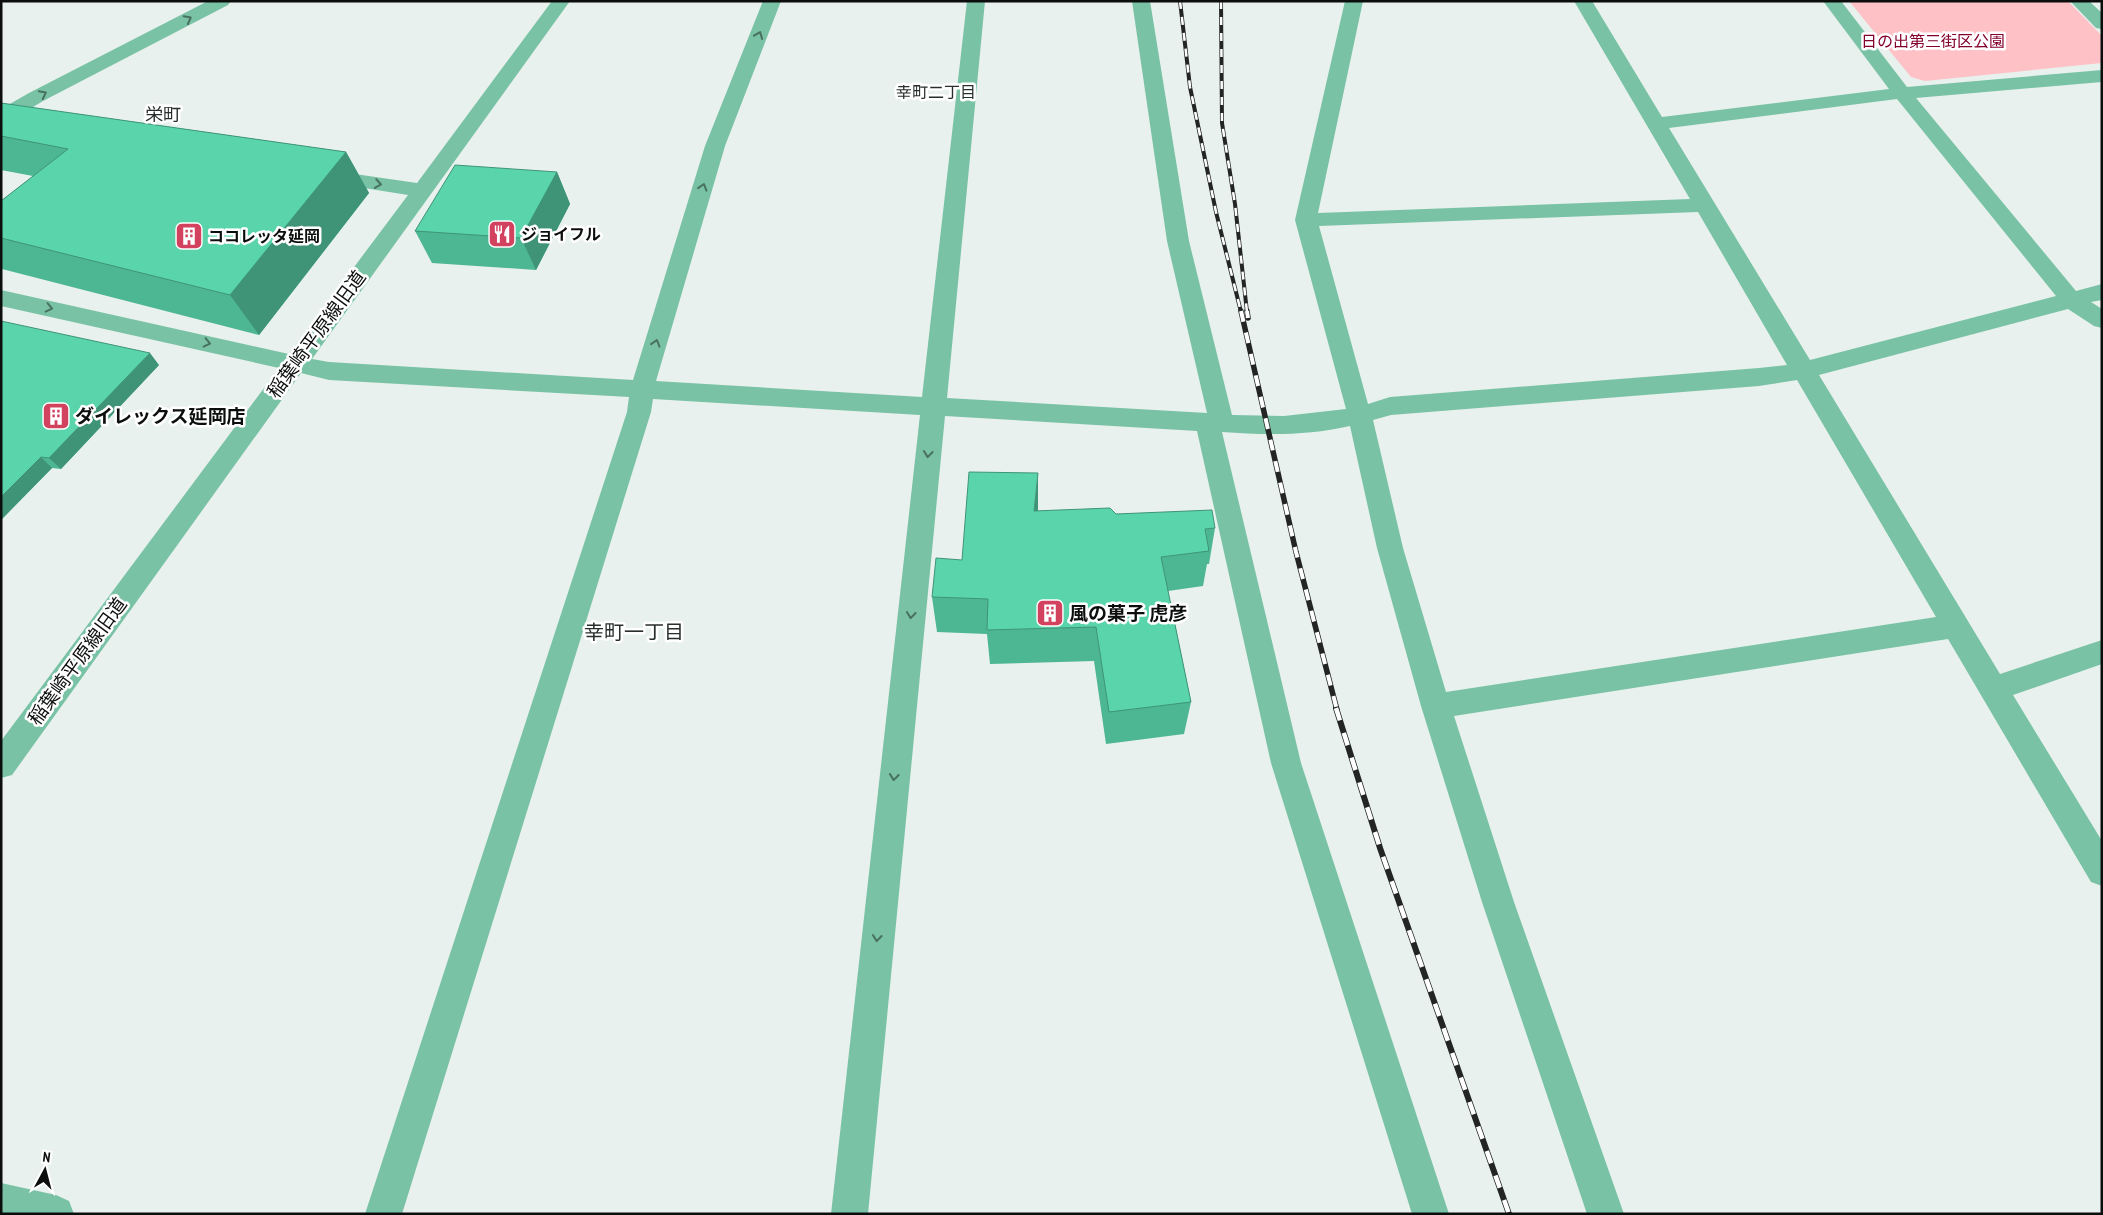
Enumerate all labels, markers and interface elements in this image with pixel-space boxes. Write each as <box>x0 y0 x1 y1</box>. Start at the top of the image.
one-way arrow <box>183 15 192 25</box>
one-way arrow <box>753 31 763 39</box>
park label: 日の出第三街区公園 <box>1861 31 2005 51</box>
district label: 幸町二丁目 <box>896 82 976 102</box>
one-way arrow <box>38 90 47 100</box>
district label: 栄町 <box>145 103 181 126</box>
one-way arrow <box>375 178 383 189</box>
one-way arrow <box>697 183 707 192</box>
restaurant icon: ジョイフル <box>487 219 517 249</box>
building icon: ココレッタ延岡 <box>174 221 204 251</box>
place label: ジョイフル <box>521 224 601 244</box>
place label: ココレッタ延岡 <box>208 226 320 246</box>
street label: 稲葉崎平原線旧道 <box>262 265 370 403</box>
one-way arrow <box>44 302 53 313</box>
one-way arrow <box>203 338 212 348</box>
one-way arrow <box>651 339 661 347</box>
building icon: ダイレックス延岡店 <box>41 401 71 431</box>
place label: ダイレックス延岡店 <box>75 404 245 428</box>
one-way arrow <box>923 450 934 458</box>
street label: 稲葉崎平原線旧道 <box>23 592 131 730</box>
building icon: 風の菓子 虎彦 <box>1035 598 1065 628</box>
place label: 風の菓子 虎彦 <box>1069 601 1187 625</box>
one-way arrow <box>906 612 917 620</box>
district label: 幸町一丁目 <box>584 619 684 645</box>
one-way arrow <box>889 773 900 781</box>
one-way arrow <box>872 935 883 943</box>
north arrow <box>20 1145 70 1195</box>
text: N <box>42 1148 51 1166</box>

